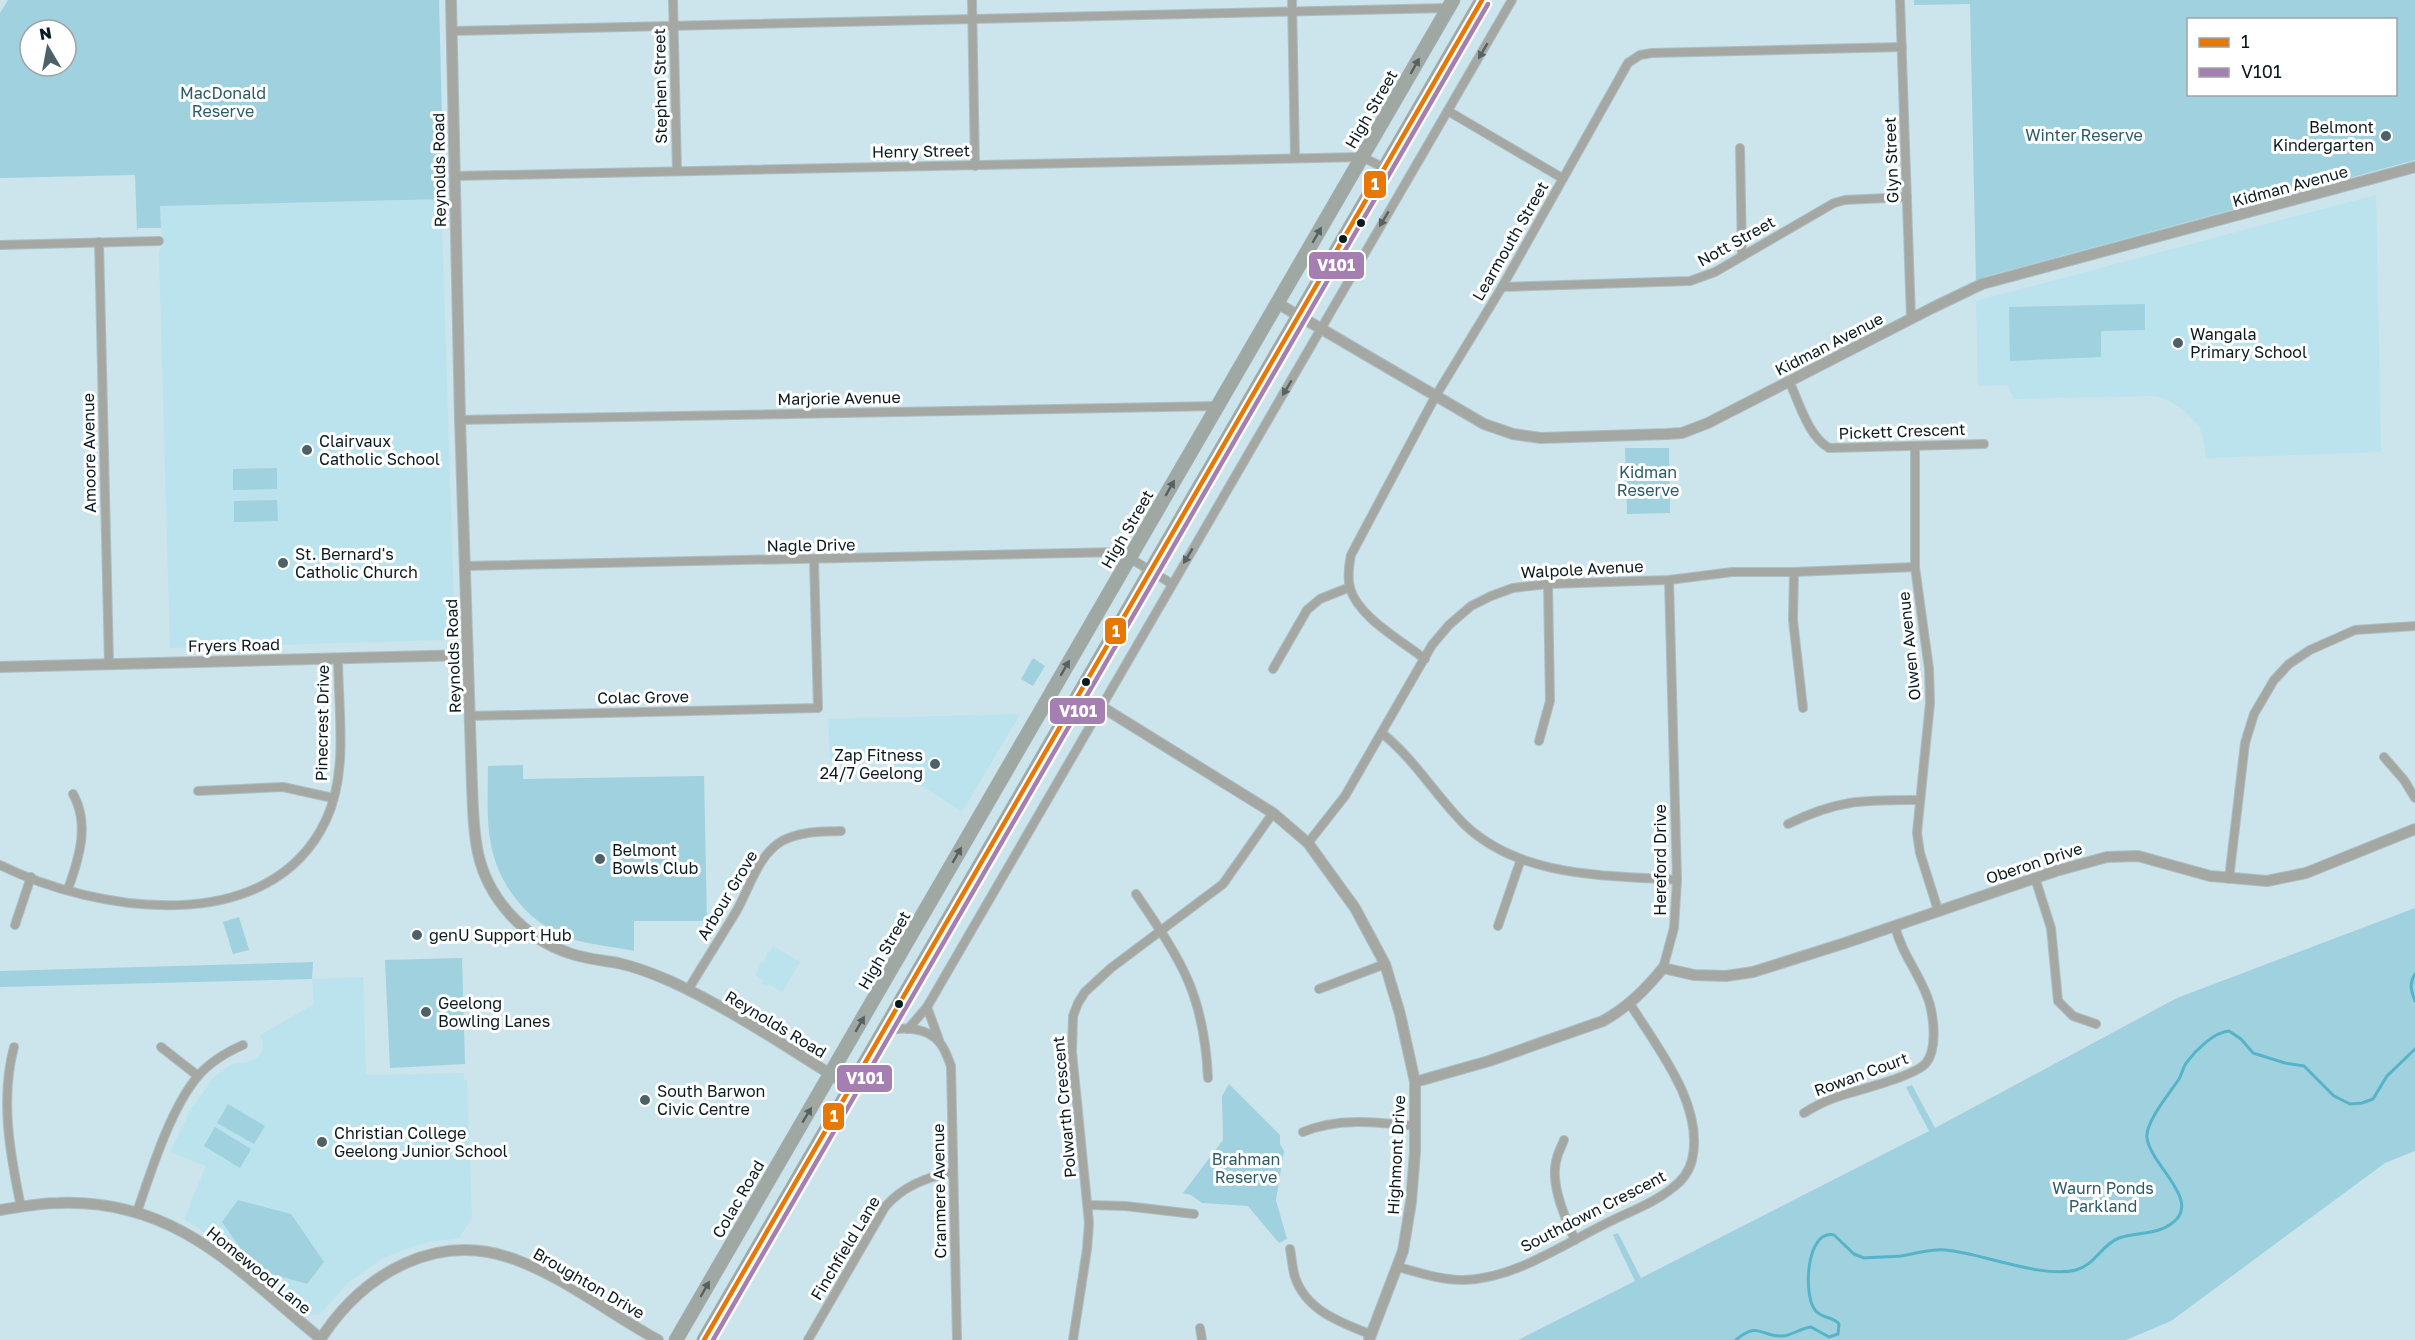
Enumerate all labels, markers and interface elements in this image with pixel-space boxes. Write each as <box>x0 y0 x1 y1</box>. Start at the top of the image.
north arrow <box>18 18 78 78</box>
legend <box>2187 18 2397 96</box>
text: N <box>38 22 53 44</box>
street label: Stephen Street <box>649 28 671 144</box>
text: 1 <box>2241 30 2250 52</box>
one-way arrow <box>1477 43 1488 59</box>
one-way arrow <box>1409 58 1420 74</box>
text: V101 <box>2241 60 2282 82</box>
street label: High Street <box>1340 66 1402 152</box>
park label: MacDonald Reserve <box>180 83 266 121</box>
street label: Reynolds Road <box>428 113 450 227</box>
street label: Glyn Street <box>1880 117 1902 203</box>
place label: Belmont Kindergarten <box>2273 117 2374 155</box>
park label: Winter Reserve <box>2025 125 2143 145</box>
marker: Belmont Kindergarten <box>2379 129 2393 143</box>
street label: Henry Street <box>872 140 970 162</box>
street label: Kidman Avenue <box>2230 161 2350 211</box>
line badge: 1 <box>1363 170 1387 199</box>
text: 1 <box>1371 174 1379 194</box>
street label: Learmouth Street <box>1468 178 1552 304</box>
one-way arrow <box>1378 211 1389 227</box>
street label: Nott Street <box>1694 211 1778 271</box>
unlabelled marker <box>1355 217 1367 229</box>
one-way arrow <box>1312 226 1322 243</box>
unlabelled marker <box>1337 233 1349 245</box>
line badge: V101 <box>1308 251 1365 280</box>
text: V101 <box>1317 255 1355 275</box>
street label: Kidman Avenue <box>1772 308 1886 380</box>
place label: Wangala Primary School <box>2190 324 2307 362</box>
marker: Wangala Primary School <box>2171 336 2185 350</box>
one-way arrow <box>1282 380 1293 396</box>
street label: Marjorie Avenue <box>777 387 901 409</box>
street label: Amoore Avenue <box>78 393 100 513</box>
street label: Pickett Crescent <box>1838 419 1966 443</box>
place label: Clairvaux Catholic School <box>319 431 440 469</box>
marker: Clairvaux Catholic School <box>300 443 314 457</box>
park label: Kidman Reserve <box>1617 462 1679 500</box>
one-way arrow <box>1164 480 1175 496</box>
street label: High Street <box>1096 486 1158 572</box>
street label: Nagle Drive <box>766 534 856 556</box>
place label: St. Bernard's Catholic Church <box>295 544 418 582</box>
one-way arrow <box>1183 548 1193 565</box>
marker: St. Bernard's Catholic Church <box>276 556 290 570</box>
street label: Walpole Avenue <box>1520 556 1644 582</box>
street label: Olwen Avenue <box>1893 591 1925 701</box>
street label: Reynolds Road <box>441 598 465 714</box>
line badge: 1 <box>1104 617 1127 645</box>
text: 1 <box>1112 621 1120 641</box>
street label: Fryers Road <box>188 634 280 656</box>
one-way arrow <box>1060 660 1071 676</box>
street label: Pinecrest Drive <box>311 665 333 781</box>
unlabelled marker <box>1080 676 1092 688</box>
street label: Colac Grove <box>597 686 689 708</box>
line badge: V101 <box>1049 697 1106 725</box>
text: V101 <box>1059 701 1097 721</box>
place label: Zap Fitness 24/7 Geelong <box>820 745 923 783</box>
marker: Zap Fitness 24/7 Geelong <box>928 757 942 771</box>
street label: Hereford Drive <box>1650 804 1670 916</box>
street label: Oberon Drive <box>1983 838 2085 888</box>
place label: Belmont Bowls Club <box>612 840 698 878</box>
street label: Arbour Grove <box>692 847 762 943</box>
one-way arrow <box>952 847 963 863</box>
marker: Belmont Bowls Club <box>593 852 607 866</box>
street label: High Street <box>853 907 915 993</box>
place label: genU Support Hub <box>429 925 572 945</box>
marker: genU Support Hub <box>410 928 424 942</box>
street label: Reynolds Road <box>722 986 830 1062</box>
place label: Geelong Bowling Lanes <box>438 993 550 1031</box>
unlabelled marker <box>893 998 905 1010</box>
marker: Geelong Bowling Lanes <box>419 1005 433 1019</box>
one-way arrow <box>854 1016 865 1032</box>
street label: Polwarth Crescent <box>1048 1035 1080 1179</box>
street label: Rowan Court <box>1811 1048 1911 1100</box>
line badge: V101 <box>836 1064 893 1093</box>
text: V101 <box>846 1068 884 1088</box>
place label: South Barwon Civic Centre <box>657 1081 765 1119</box>
marker: South Barwon Civic Centre <box>638 1093 652 1107</box>
street label: Highmont Drive <box>1383 1095 1409 1215</box>
line badge: 1 <box>822 1102 845 1131</box>
text: 1 <box>830 1106 838 1126</box>
one-way arrow <box>801 1107 812 1123</box>
place label: Christian College Geelong Junior School <box>334 1123 508 1161</box>
street label: Cranmere Avenue <box>928 1123 950 1259</box>
marker: Christian College Geelong Junior School <box>315 1135 329 1149</box>
park label: Brahman Reserve <box>1212 1149 1280 1187</box>
street label: Colac Road <box>708 1157 768 1241</box>
street label: Southdown Crescent <box>1517 1166 1669 1256</box>
park label: Waurn Ponds Parkland <box>2052 1178 2154 1216</box>
street label: Finchfield Lane <box>806 1192 884 1304</box>
street label: Homewood Lane <box>203 1222 315 1318</box>
street label: Broughton Drive <box>530 1243 648 1323</box>
one-way arrow <box>700 1280 710 1297</box>

